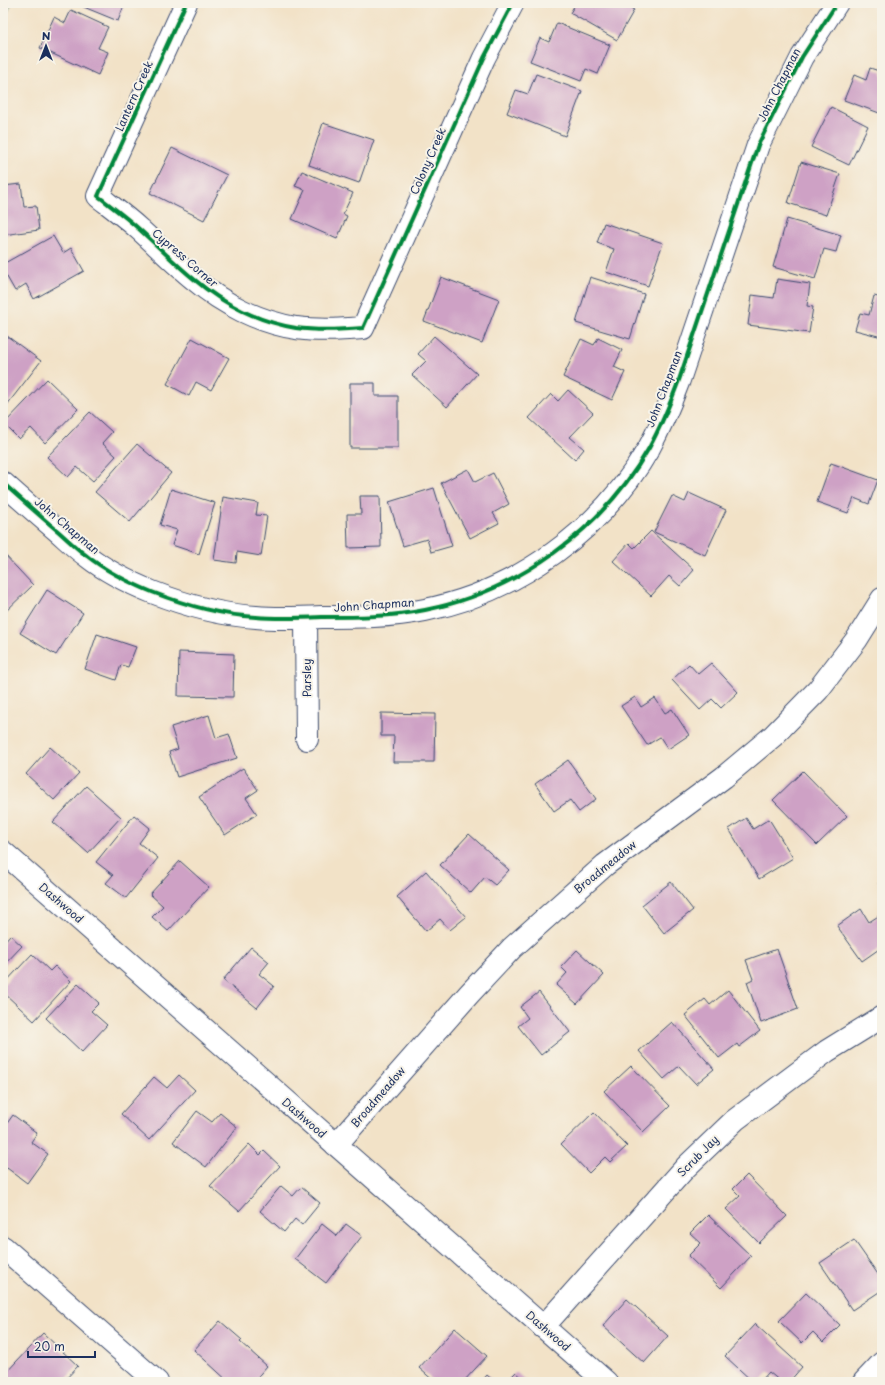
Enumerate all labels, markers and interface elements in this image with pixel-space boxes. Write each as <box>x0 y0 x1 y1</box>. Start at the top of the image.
north arrow <box>26 26 66 66</box>
text: N <box>42 27 51 44</box>
street label: John Chapman <box>753 45 804 125</box>
street label: Lantern Creek <box>110 57 157 134</box>
street label: Colony Creek <box>405 124 450 197</box>
street label: Cypress Corner <box>149 224 223 292</box>
street label: John Chapman <box>641 348 686 430</box>
street label: John Chapman <box>31 493 104 558</box>
street label: John Chapman <box>333 593 415 616</box>
street label: Parsley <box>298 658 315 698</box>
street label: Broadmeadow <box>570 836 640 897</box>
street label: Dashwood <box>35 878 87 927</box>
street label: Broadmeadow <box>346 1062 409 1131</box>
street label: Dashwood <box>278 1093 330 1142</box>
street label: Scrub Jay <box>673 1131 722 1180</box>
street label: Dashwood <box>522 1306 574 1355</box>
scale bar <box>28 1333 95 1359</box>
text: 20 m <box>34 1337 65 1355</box>

